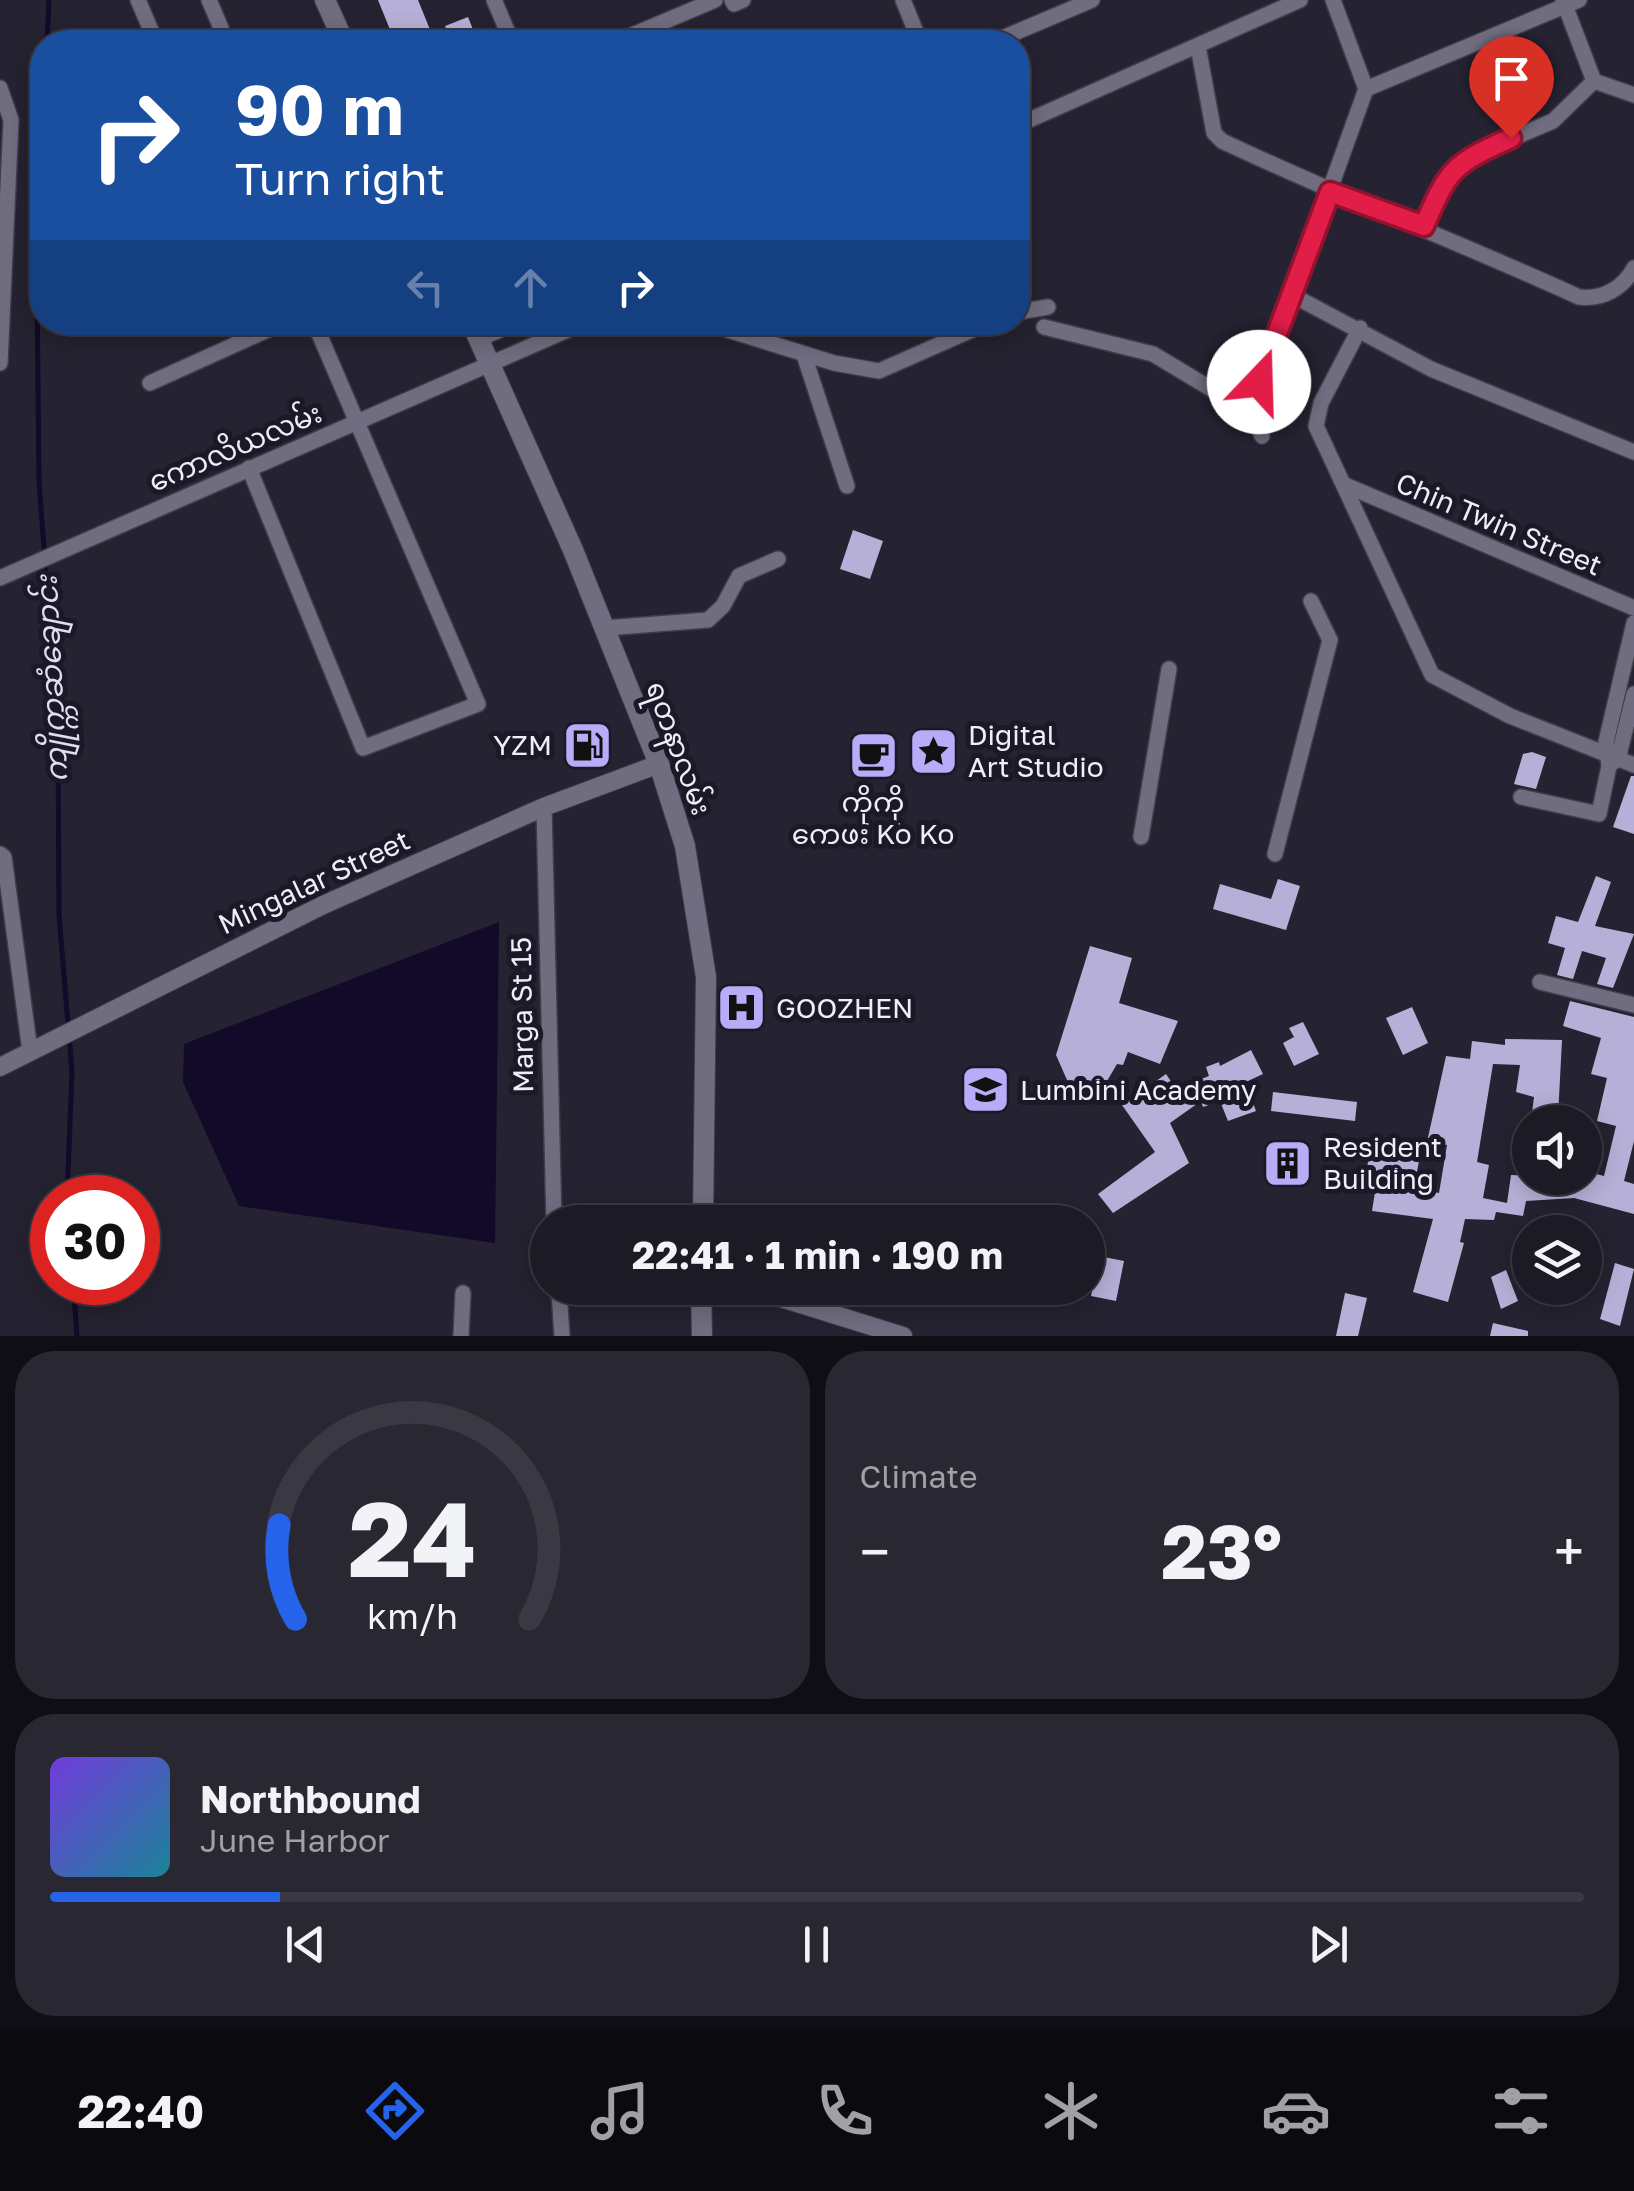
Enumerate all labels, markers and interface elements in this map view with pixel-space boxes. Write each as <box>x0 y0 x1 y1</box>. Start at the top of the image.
pin <box>1469 36 1554 139</box>
icon: arrive <box>1484 51 1539 106</box>
text: 90 m <box>235 66 404 150</box>
icon: right <box>70 70 200 200</box>
text: Turn right <box>235 151 445 205</box>
icon: left <box>398 260 453 315</box>
icon: ahead <box>503 260 558 315</box>
icon: right <box>608 260 663 315</box>
position arrow <box>1207 330 1311 434</box>
street label: ကောလိယလမ်း <box>143 394 326 498</box>
street label: Chin Twin Street <box>1391 465 1607 582</box>
water label: ကျိုက္ကဆံချောင်း <box>26 573 82 783</box>
street label: ရတနာလမ်း <box>634 676 720 821</box>
place label: Digital Art Studio <box>968 718 1103 783</box>
fuel station icon: YZM <box>561 719 613 771</box>
place icon: Digital Art Studio <box>907 725 959 777</box>
place label: YZM <box>493 728 552 761</box>
cafe icon: ကိုကို ကေဖး Ko Ko <box>847 729 899 781</box>
place label: ကိုကို ကေဖး Ko Ko <box>792 785 954 850</box>
street label: Mingalar Street <box>213 823 415 940</box>
street label: Marga St 15 <box>504 937 539 1093</box>
hospital icon: GOOZHEN <box>715 982 767 1034</box>
place label: GOOZHEN <box>776 991 913 1024</box>
school or university icon: Lumbini Academy <box>959 1064 1011 1116</box>
place label: Lumbini Academy <box>1020 1073 1257 1106</box>
map controls <box>1512 1105 1602 1305</box>
button: sound <box>1512 1105 1602 1195</box>
place label: Resident Building <box>1323 1130 1442 1195</box>
building icon: Resident Building <box>1262 1137 1314 1189</box>
speed limit sign: 30 <box>30 1175 160 1305</box>
button: layers <box>1512 1215 1602 1305</box>
text: 22:41 · 1 min · 190 m <box>632 1232 1003 1277</box>
text: Climate <box>860 1457 978 1495</box>
text: 24 <box>348 1475 476 1600</box>
text: 23° <box>1161 1505 1282 1596</box>
text: − <box>860 1518 890 1584</box>
text: + <box>1554 1518 1584 1584</box>
text: km/h <box>367 1594 458 1637</box>
text: Northbound <box>200 1776 421 1821</box>
text: June Harbor <box>200 1821 390 1859</box>
icon: previous <box>278 1917 333 1972</box>
icon: pause <box>789 1917 844 1972</box>
icon: next <box>1301 1917 1356 1972</box>
icon: directions <box>360 2076 430 2146</box>
icon: music <box>585 2076 655 2146</box>
icon: phone <box>810 2076 880 2146</box>
icon: climate <box>1036 2076 1106 2146</box>
icon: car <box>1261 2076 1331 2146</box>
icon: filters <box>1486 2076 1556 2146</box>
text: 22:40 <box>78 2084 204 2138</box>

